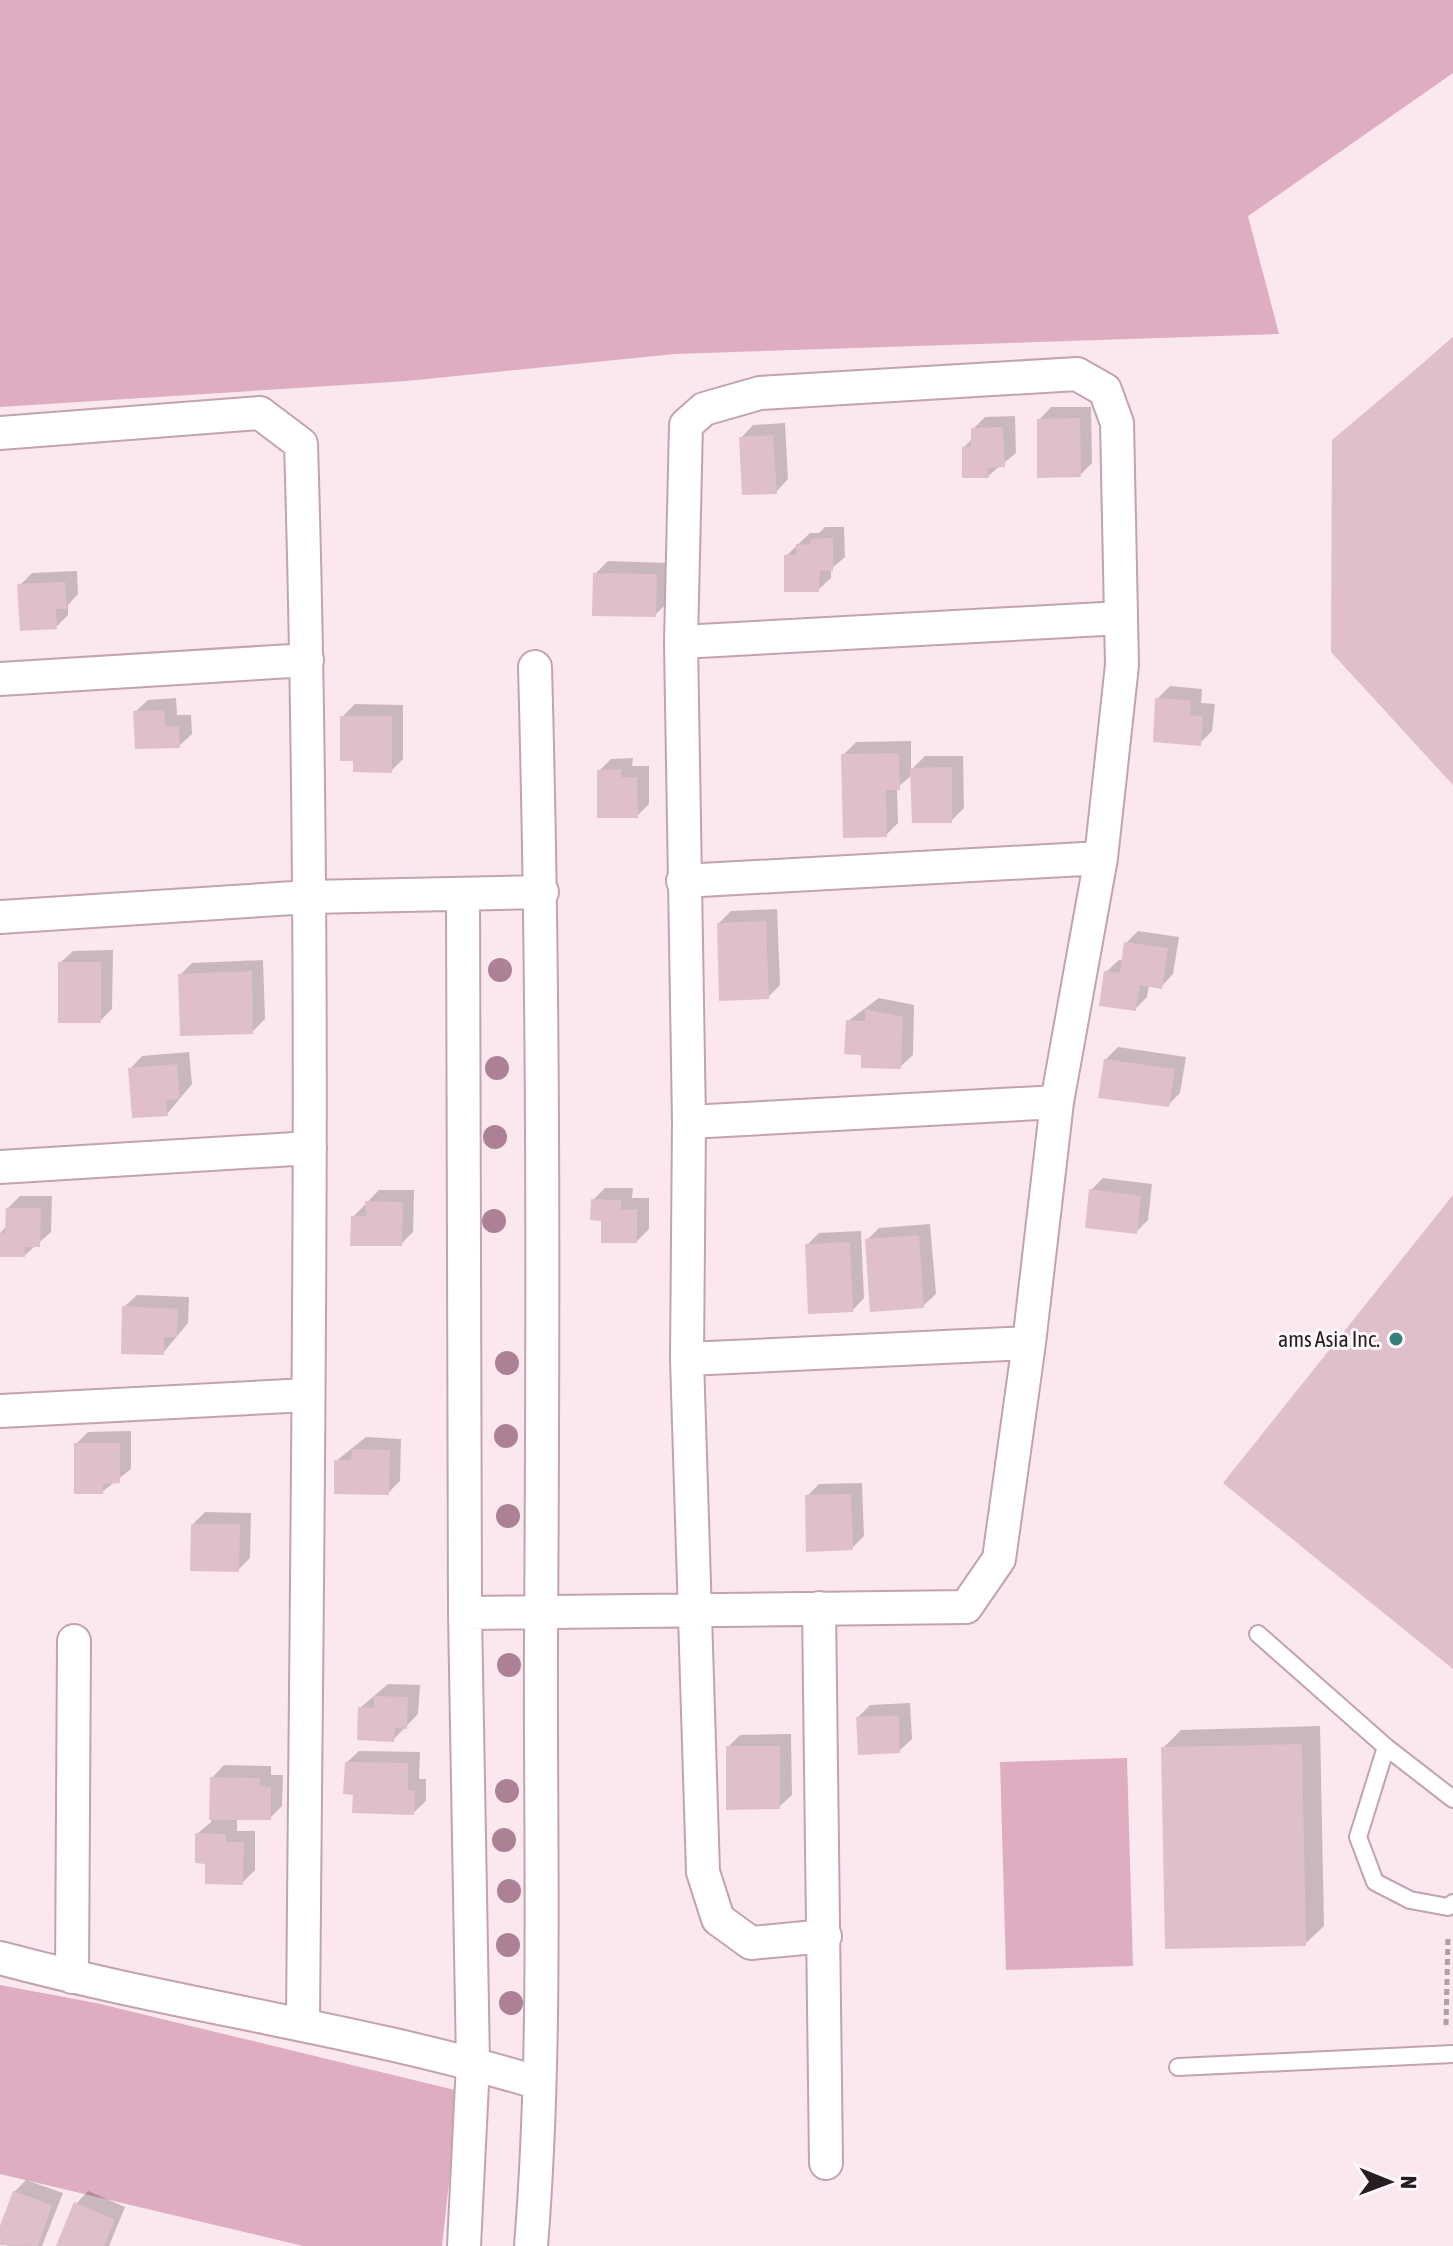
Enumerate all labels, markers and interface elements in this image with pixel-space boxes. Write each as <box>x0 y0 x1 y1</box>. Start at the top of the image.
place label: ams Asia Inc. <box>1278 1326 1380 1352</box>
marker: ams Asia Inc. <box>1387 1330 1405 1348</box>
north arrow <box>1349 2142 1429 2222</box>
text: N <box>1396 2176 1422 2189</box>

